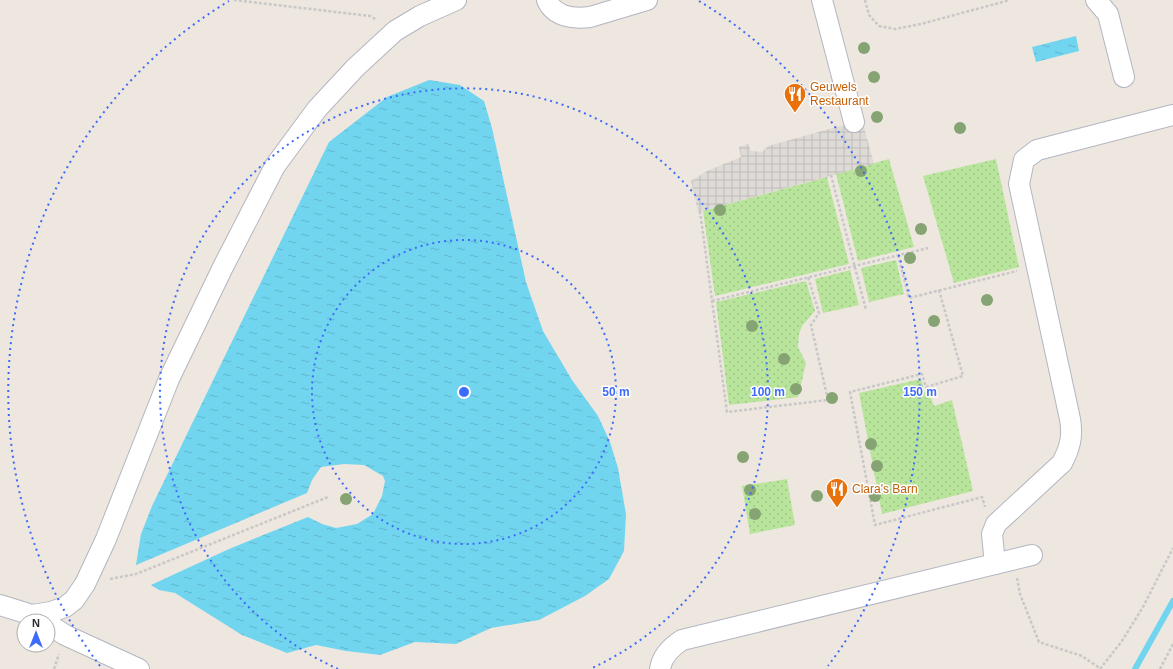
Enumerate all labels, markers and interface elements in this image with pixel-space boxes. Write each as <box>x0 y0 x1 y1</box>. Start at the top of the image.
place label: Geuwels Restaurant <box>810 80 869 108</box>
restaurant icon: Geuwels Restaurant <box>782 81 808 114</box>
centre of rings <box>457 385 471 399</box>
text: 50 m <box>602 385 630 399</box>
text: 100 m <box>751 385 785 399</box>
text: 150 m <box>903 385 937 399</box>
restaurant icon: Clara's Barn <box>824 476 850 509</box>
place label: Clara's Barn <box>852 482 918 496</box>
north arrow <box>16 613 56 653</box>
text: N <box>32 617 40 629</box>

